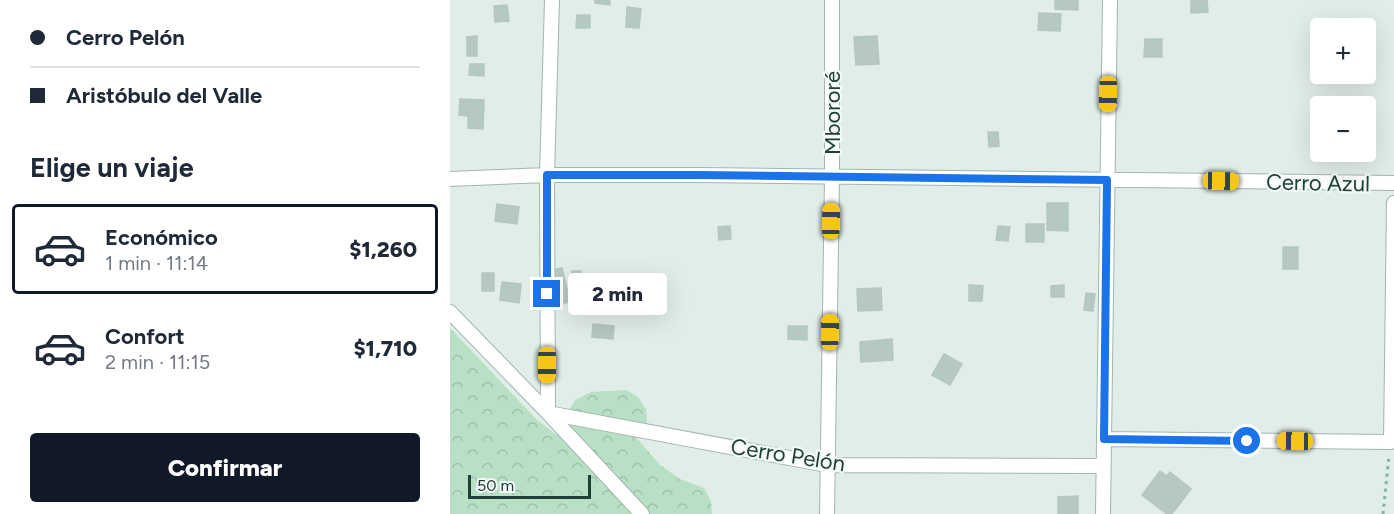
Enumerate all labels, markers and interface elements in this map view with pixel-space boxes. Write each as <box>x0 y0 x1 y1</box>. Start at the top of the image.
map controls <box>1310 18 1376 162</box>
button: + <box>1310 18 1376 84</box>
text: Cerro Pelón <box>66 24 185 51</box>
street label: Mbororé <box>819 71 846 155</box>
car <box>1099 76 1117 112</box>
text: Aristóbulo del Valle <box>66 82 262 109</box>
button: − <box>1310 96 1376 162</box>
text: Elige un viaje <box>30 151 194 184</box>
street label: Cerro Azul <box>1266 169 1370 197</box>
car <box>1203 172 1239 190</box>
car <box>822 203 840 239</box>
icon: car <box>33 222 87 276</box>
text: Económico <box>105 224 218 251</box>
text: $1,260 <box>349 236 417 263</box>
text: 1 min · 11:14 <box>105 251 208 275</box>
callout: 2 min <box>568 273 667 315</box>
route end <box>533 280 560 307</box>
text: 2 min <box>592 282 643 306</box>
car <box>821 314 839 350</box>
icon: car <box>33 321 87 375</box>
text: Confort <box>105 323 185 350</box>
text: $1,710 <box>353 335 417 362</box>
car <box>538 347 556 383</box>
text: 2 min · 11:15 <box>105 350 210 374</box>
route start <box>1233 427 1260 454</box>
car <box>1277 432 1313 450</box>
button: Confirmar <box>30 433 420 502</box>
street label: Cerro Pelón <box>729 433 847 477</box>
scale bar <box>468 472 591 500</box>
text: 50 m <box>477 476 514 495</box>

